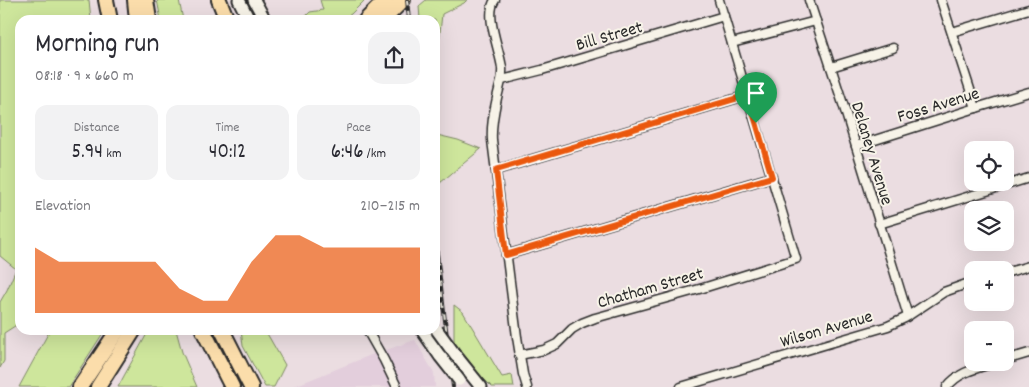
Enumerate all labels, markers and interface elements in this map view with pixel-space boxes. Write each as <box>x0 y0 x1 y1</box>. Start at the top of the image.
street label: Bill Street <box>573 16 646 59</box>
text: Morning run <box>35 26 159 66</box>
button: share <box>368 32 420 84</box>
text: 08:18 · 9 × 660 m <box>35 65 134 88</box>
pin <box>735 72 777 123</box>
icon: arrive <box>742 79 770 107</box>
street label: Foss Avenue <box>895 82 983 131</box>
street label: Delaney Avenue <box>843 99 898 209</box>
text: Distance <box>74 118 119 138</box>
text: Time <box>216 118 239 138</box>
text: Pace <box>346 118 371 138</box>
text: 5.94 <box>71 138 103 168</box>
text: 40:12 <box>209 138 246 168</box>
text: 6:46 <box>331 138 364 168</box>
map controls <box>964 141 1014 371</box>
button: locate <box>964 141 1014 191</box>
text: km <box>103 144 122 164</box>
text: /km <box>364 144 386 164</box>
text: Elevation <box>35 195 91 218</box>
text: 210–215 m <box>360 195 420 218</box>
button: layers <box>964 201 1014 251</box>
button: + <box>964 261 1014 311</box>
street label: Chatham Street <box>595 262 707 316</box>
street label: Wilson Avenue <box>777 305 876 356</box>
button: − <box>964 321 1014 371</box>

